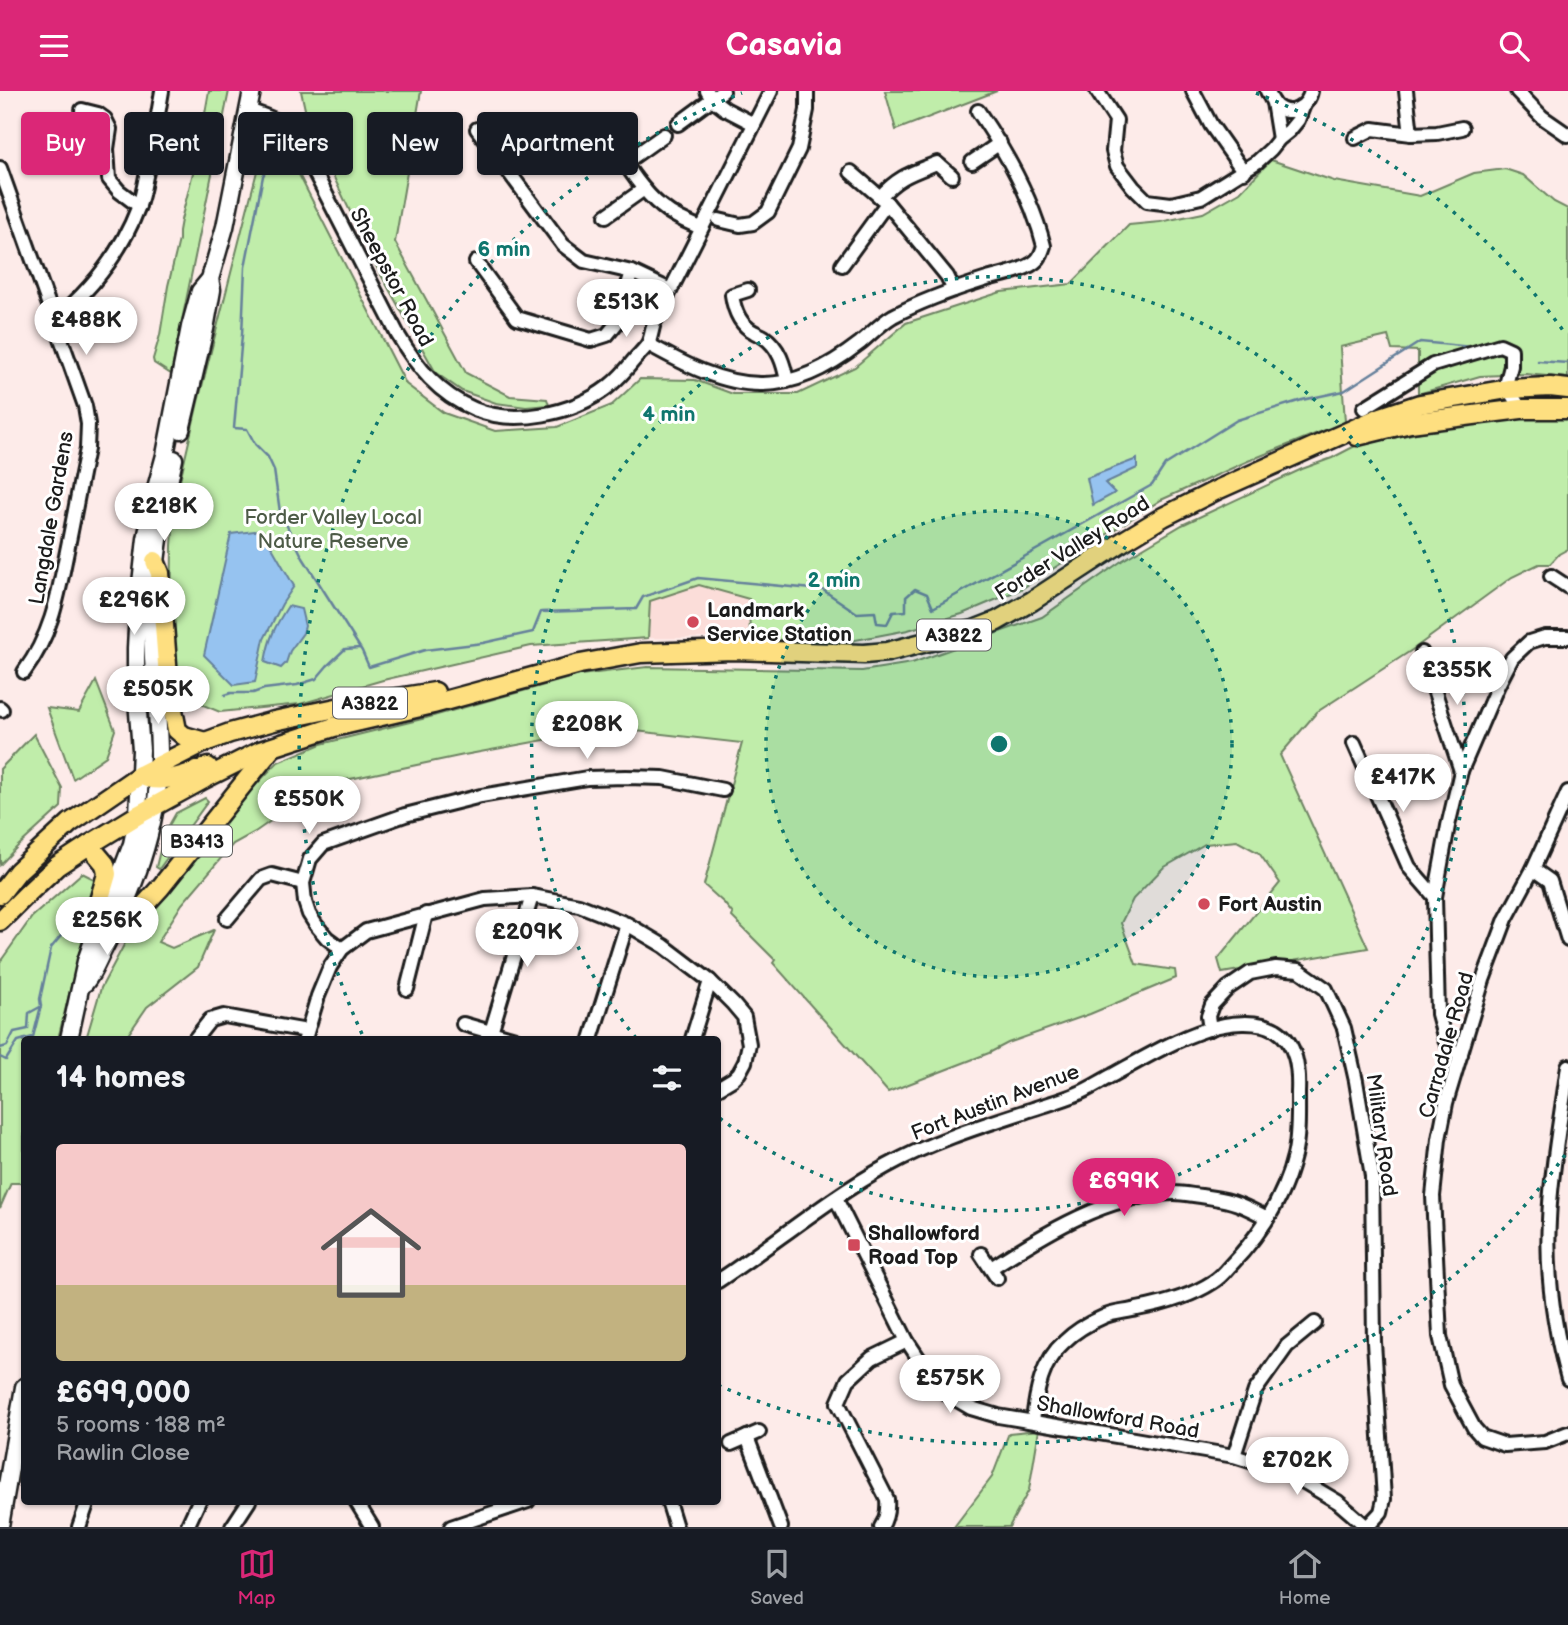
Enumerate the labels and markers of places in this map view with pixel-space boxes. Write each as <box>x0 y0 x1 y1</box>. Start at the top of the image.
pin: £513K <box>577 279 675 339</box>
pin: £488K <box>37 297 135 357</box>
pin: £218K <box>115 483 213 543</box>
pin: £296K <box>85 577 183 637</box>
place label: Landmark Service Station <box>707 598 852 647</box>
marker: Landmark Service Station <box>685 614 701 630</box>
pin: £355K <box>1408 647 1506 707</box>
pin: £505K <box>109 667 207 726</box>
pin: £208K <box>538 701 636 761</box>
centre of rings <box>987 732 1011 756</box>
pin: £417K <box>1354 755 1452 814</box>
pin: £550K <box>260 777 358 836</box>
place label: Fort Austin <box>1218 892 1322 917</box>
marker: Fort Austin <box>1196 896 1212 912</box>
pin: £256K <box>58 897 156 957</box>
pin: £209K <box>478 909 576 969</box>
pin: £699K <box>1075 1159 1173 1218</box>
place label: Shallowford Road Top <box>868 1221 980 1270</box>
marker: Shallowford Road Top <box>846 1237 862 1253</box>
pin: £575K <box>901 1355 999 1415</box>
pin: £702K <box>1248 1437 1346 1497</box>

